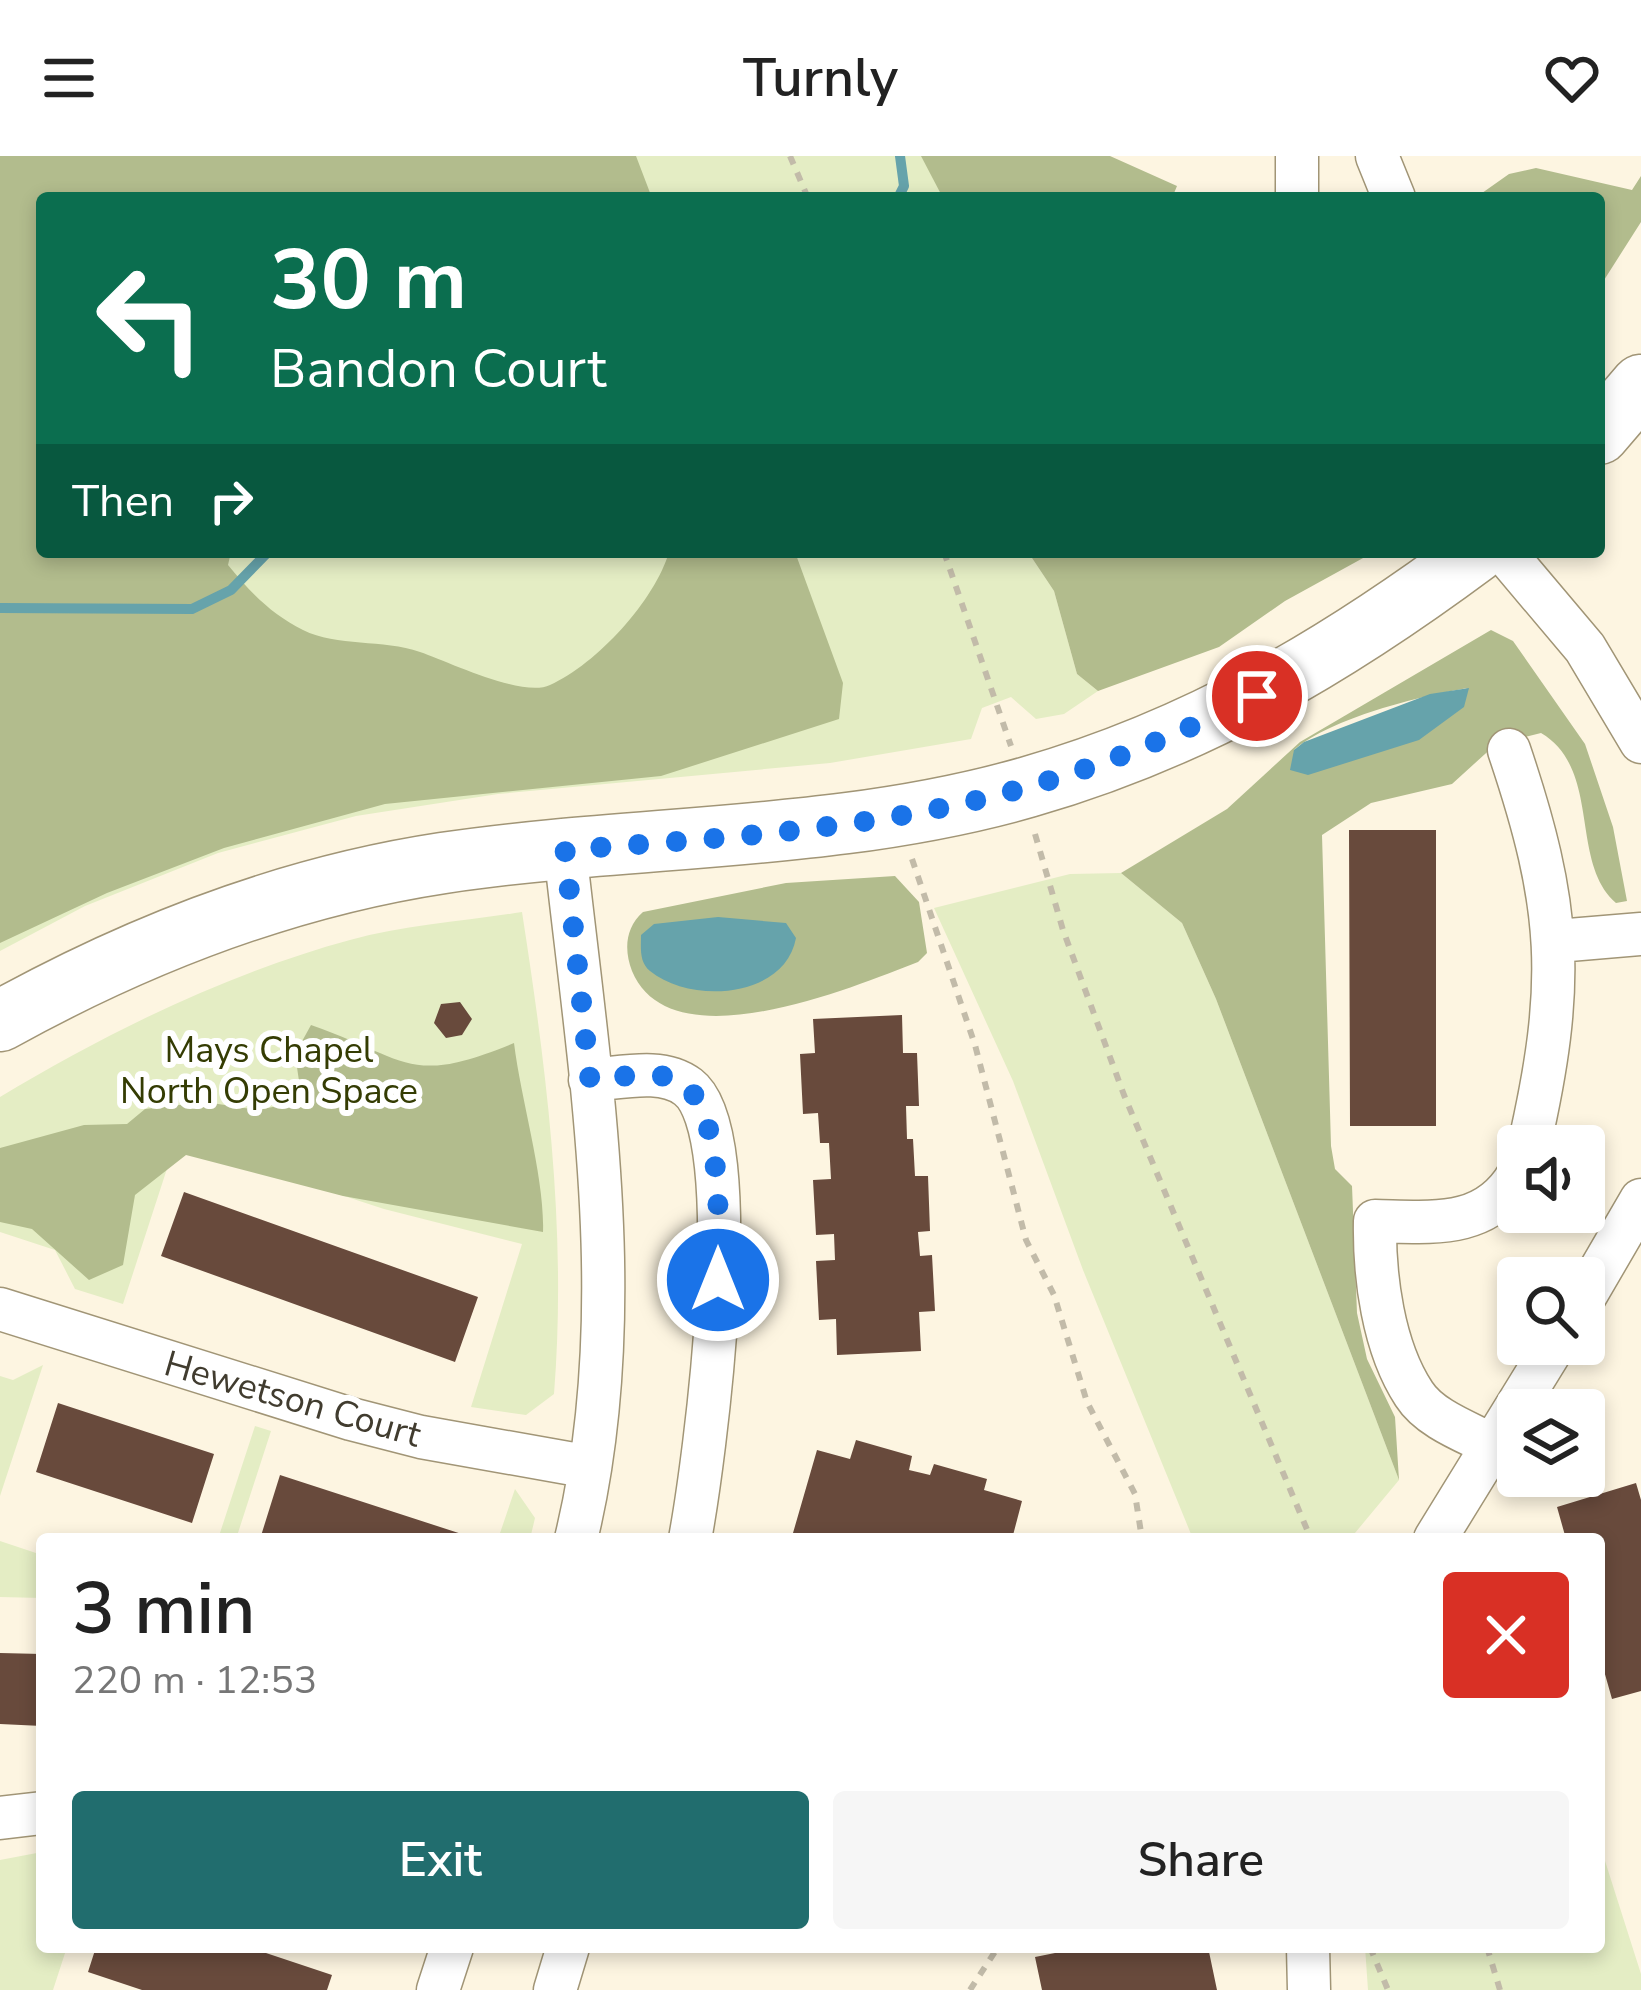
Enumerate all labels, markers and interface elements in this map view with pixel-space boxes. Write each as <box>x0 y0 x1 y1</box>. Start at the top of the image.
text: Turnly <box>743 41 898 115</box>
icon: menu <box>36 45 102 111</box>
icon: heart <box>1539 45 1605 111</box>
text: 30 m <box>270 223 467 338</box>
icon: left <box>72 240 228 396</box>
text: Bandon Court <box>270 332 606 406</box>
icon: right <box>198 468 264 534</box>
text: Then <box>72 471 174 532</box>
pin <box>1206 645 1308 747</box>
icon: arrive <box>1224 663 1290 729</box>
park label: Mays Chapel North Open Space <box>120 1026 418 1116</box>
map controls <box>1497 1125 1605 1497</box>
button: sound <box>1497 1125 1605 1233</box>
position arrow <box>655 1217 781 1343</box>
button: search <box>1497 1257 1605 1365</box>
street label: Hewetson Court <box>159 1339 427 1460</box>
button: layers <box>1497 1389 1605 1497</box>
text: 3 min <box>72 1560 255 1658</box>
button: close <box>1443 1572 1569 1698</box>
text: 220 m · 12:53 <box>72 1654 317 1707</box>
button: Exit <box>72 1791 809 1929</box>
button: Share <box>833 1791 1569 1929</box>

